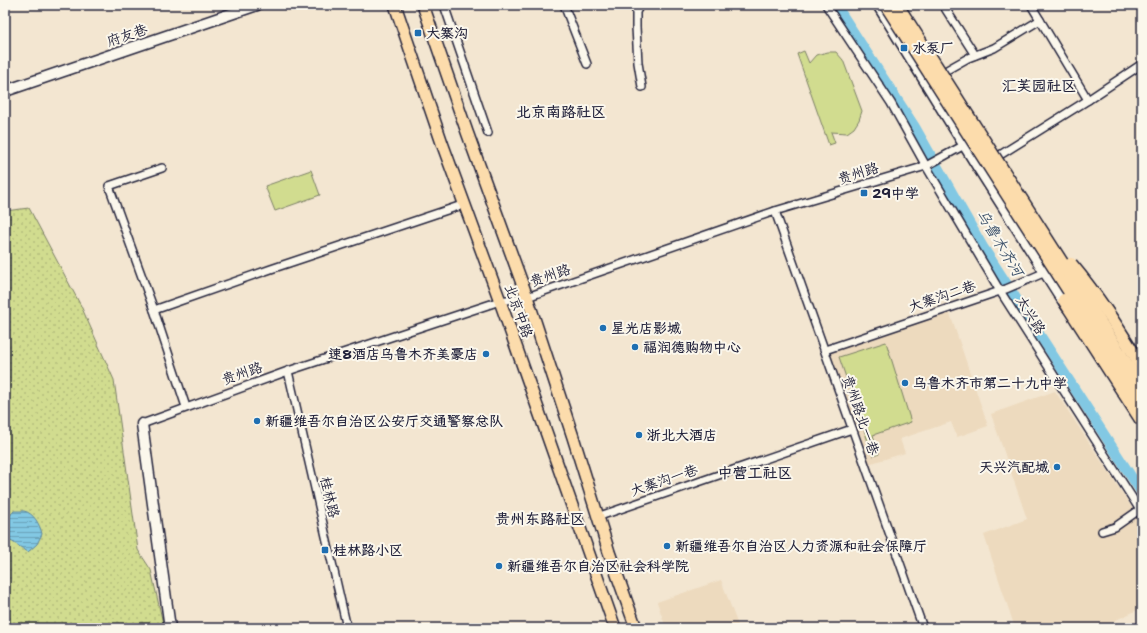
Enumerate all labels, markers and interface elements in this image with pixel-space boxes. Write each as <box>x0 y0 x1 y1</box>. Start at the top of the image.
street label: 府友巷 <box>104 19 151 50</box>
place label: 大寨沟 <box>426 24 468 42</box>
marker: 大寨沟 <box>413 28 423 38</box>
place label: 水泵厂 <box>912 39 954 57</box>
marker: 水泵厂 <box>899 43 909 53</box>
district label: 汇芙园社区 <box>1001 76 1077 96</box>
district label: 北京南路社区 <box>516 102 606 122</box>
street label: 贵州路 <box>835 158 881 188</box>
place label: 29中学 <box>872 184 919 202</box>
marker: 29中学 <box>859 188 869 198</box>
water label: 乌鲁木齐河 <box>972 206 1029 283</box>
street label: 贵州路 <box>527 260 573 290</box>
street label: 大寨沟二巷 <box>906 276 979 316</box>
street label: 北京中路 <box>501 282 537 340</box>
street label: 太兴路 <box>1012 292 1050 338</box>
place label: 星光店影城 <box>611 319 681 337</box>
marker: 星光店影城 <box>598 323 608 333</box>
place label: 福润德购物中心 <box>643 338 741 356</box>
marker: 福润德购物中心 <box>630 342 640 352</box>
place label: 速8酒店乌鲁木齐美豪店 <box>328 345 478 363</box>
marker: 速8酒店乌鲁木齐美豪店 <box>481 349 491 359</box>
street label: 贵州路 <box>219 358 265 388</box>
street label: 贵州路北一巷 <box>839 372 884 459</box>
place label: 乌鲁木齐市第二十九中学 <box>913 374 1067 392</box>
marker: 乌鲁木齐市第二十九中学 <box>900 378 910 388</box>
place label: 新疆维吾尔自治区公安厅交通警察总队 <box>265 412 503 430</box>
marker: 新疆维吾尔自治区公安厅交通警察总队 <box>252 416 262 426</box>
place label: 浙北大酒店 <box>647 426 717 444</box>
marker: 浙北大酒店 <box>634 430 644 440</box>
place label: 天兴汽配城 <box>979 458 1049 476</box>
street label: 大寨沟一巷 <box>628 460 701 500</box>
marker: 天兴汽配城 <box>1052 462 1062 472</box>
district label: 中营工社区 <box>717 463 793 483</box>
street label: 桂林路 <box>317 475 343 519</box>
district label: 贵州东路社区 <box>495 509 585 529</box>
place label: 新疆维吾尔自治区人力资源和社会保障厅 <box>675 537 927 555</box>
place label: 桂林路小区 <box>333 541 403 559</box>
marker: 新疆维吾尔自治区人力资源和社会保障厅 <box>662 541 672 551</box>
marker: 桂林路小区 <box>320 545 330 555</box>
place label: 新疆维吾尔自治区社会科学院 <box>507 557 689 575</box>
marker: 新疆维吾尔自治区社会科学院 <box>494 561 504 571</box>

